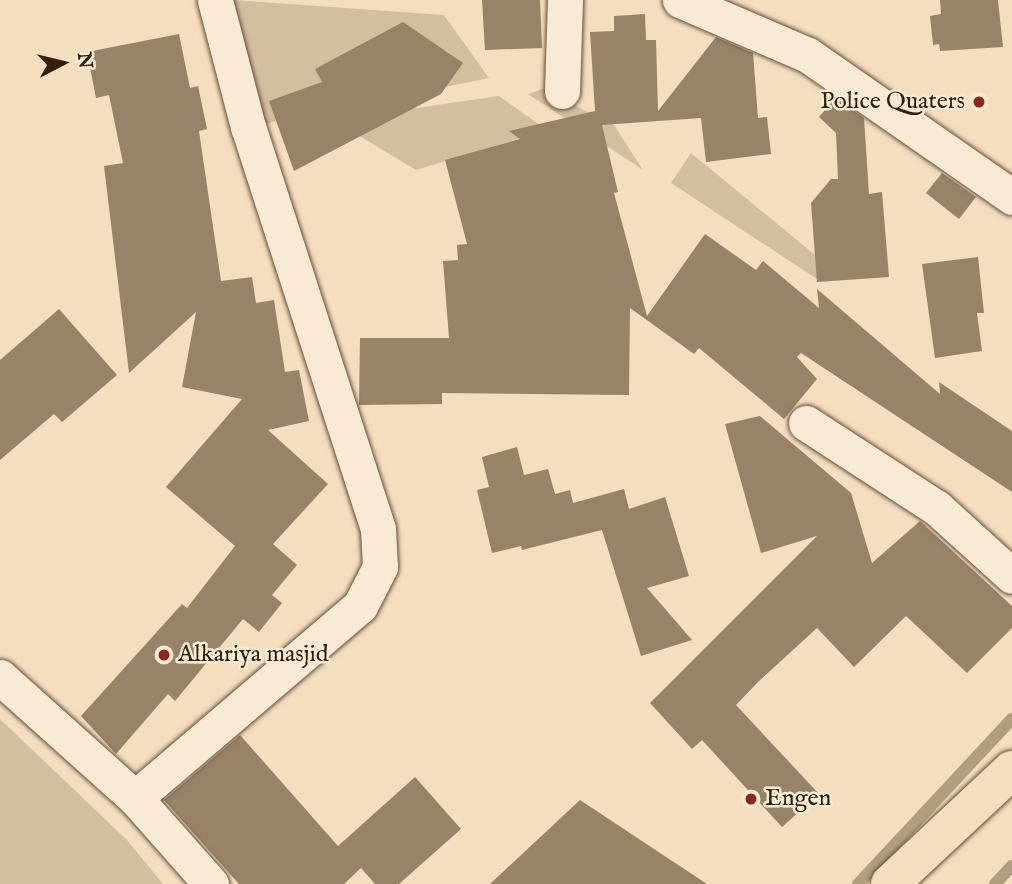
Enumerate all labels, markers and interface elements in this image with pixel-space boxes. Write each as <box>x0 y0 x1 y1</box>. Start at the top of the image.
north arrow <box>28 28 98 98</box>
text: N <box>71 51 97 70</box>
place label: Police Quaters <box>820 88 965 116</box>
marker: Police Quaters <box>971 94 987 110</box>
place label: Alkariya masjid <box>178 641 329 669</box>
marker: Alkariya masjid <box>156 647 172 663</box>
place label: Engen <box>765 785 831 813</box>
marker: Engen <box>743 791 759 807</box>

